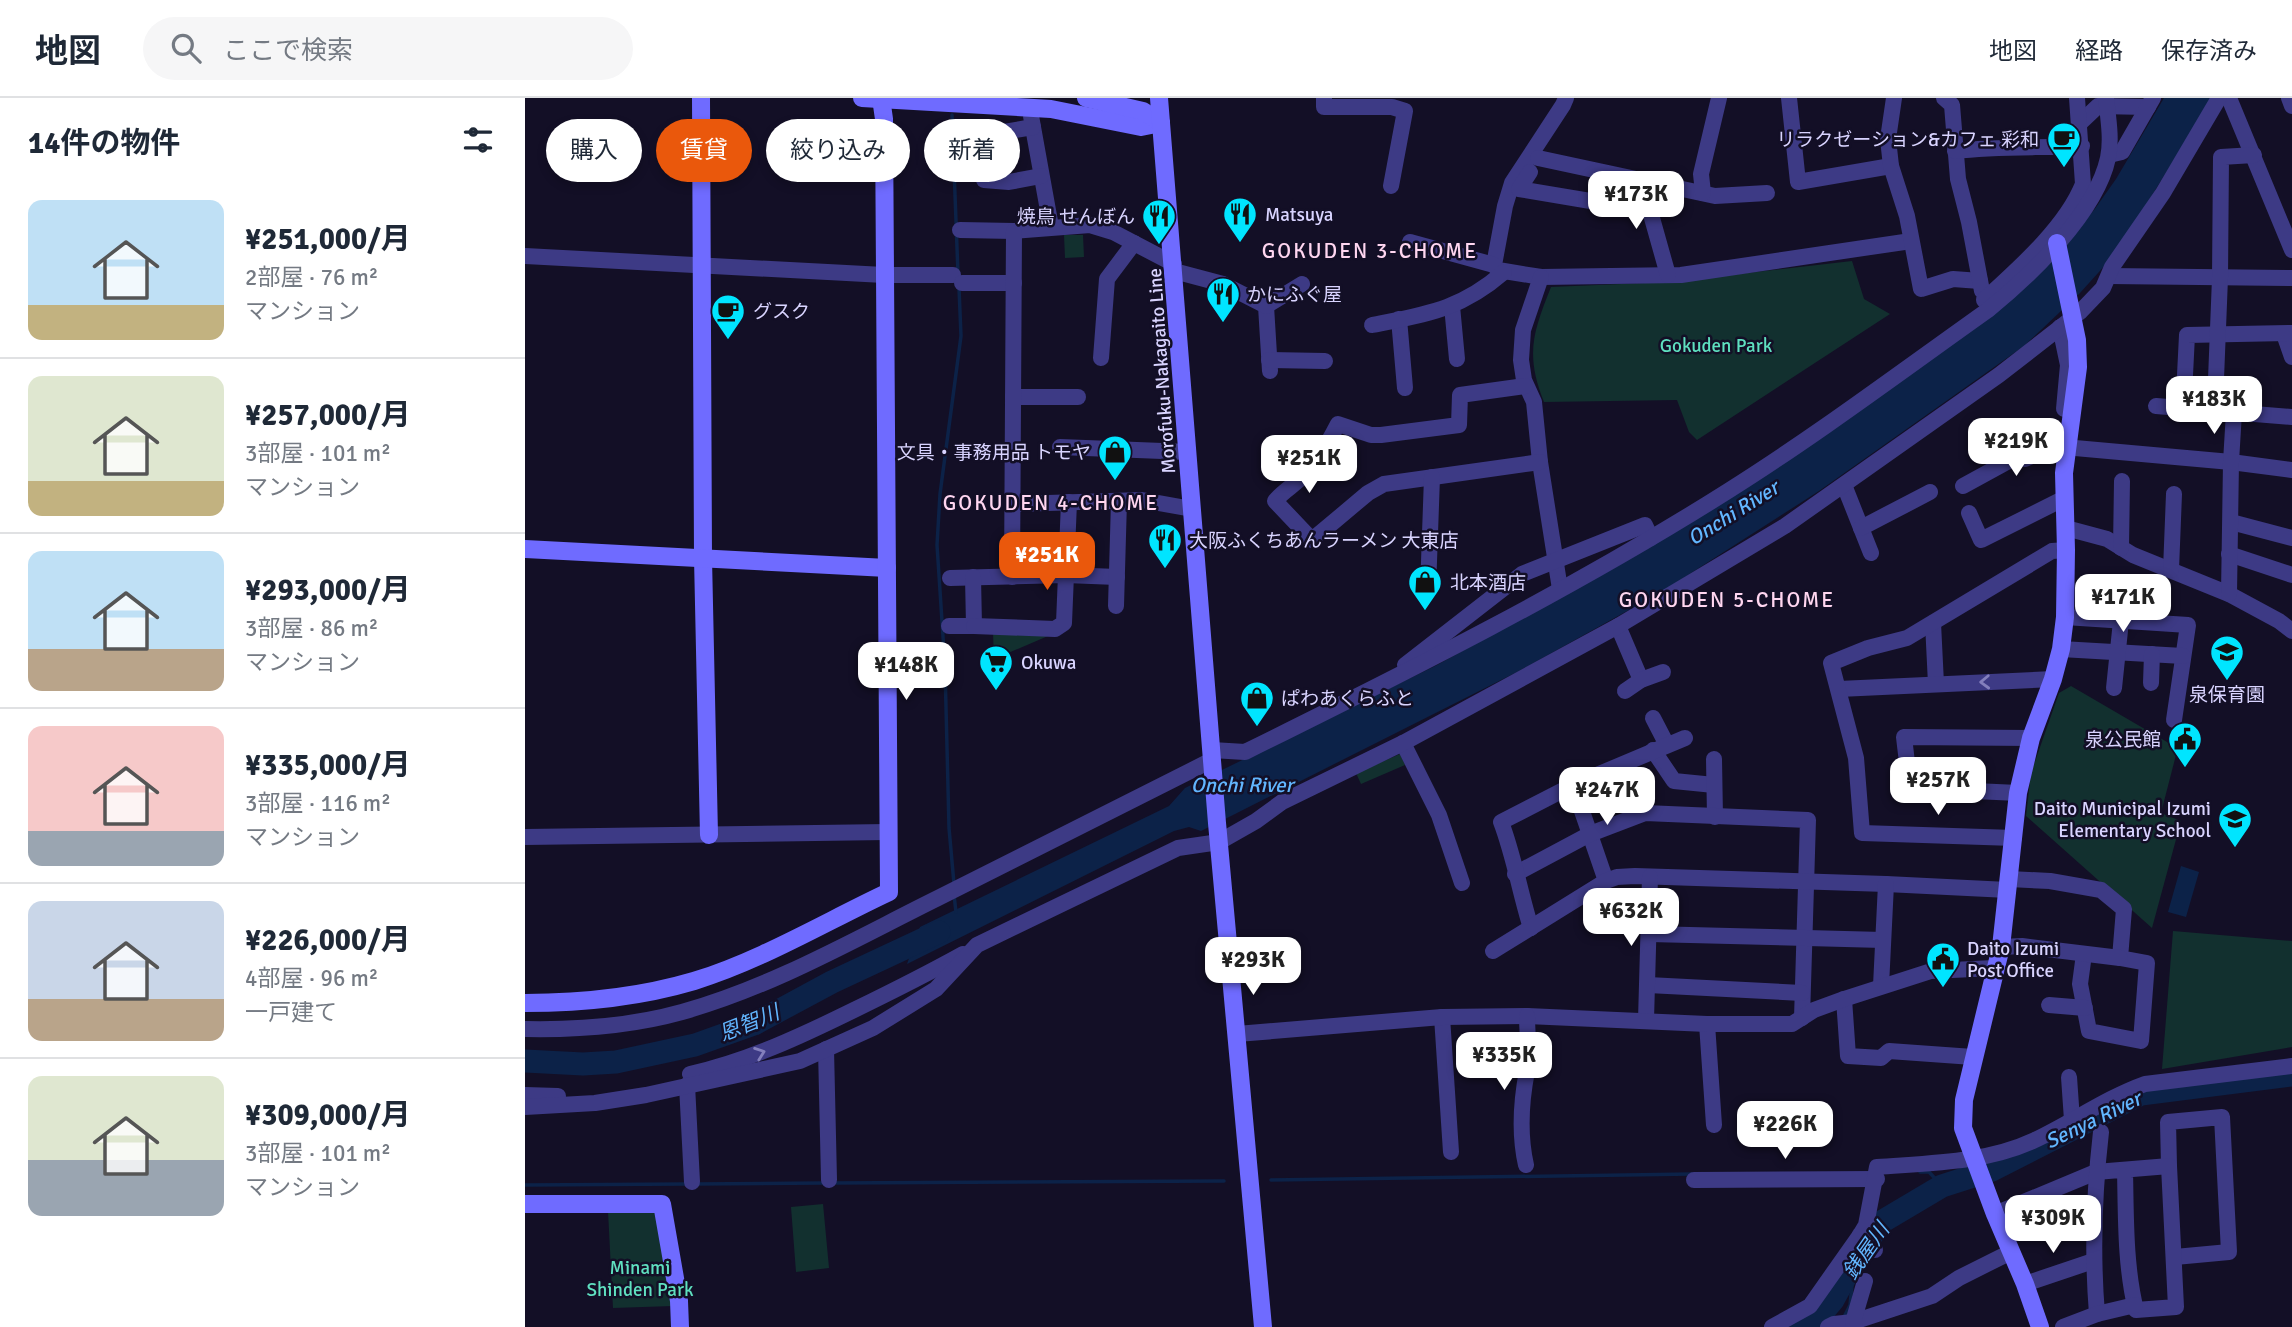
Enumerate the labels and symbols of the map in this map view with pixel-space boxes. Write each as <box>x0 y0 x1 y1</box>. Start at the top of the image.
cafe icon: リラクゼーション&カフェ 彩和 <box>2045 120 2083 169</box>
place label: リラクゼーション&カフェ 彩和 <box>1776 128 2039 152</box>
pin: ¥173K <box>1587 172 1685 231</box>
restaurant icon: Matsuya <box>1221 195 1259 244</box>
restaurant icon: 焼鳥 せんぼん <box>1140 197 1178 246</box>
place label: Matsuya <box>1265 203 1333 227</box>
place label: 焼鳥 せんぼん <box>1017 205 1135 229</box>
district label: GOKUDEN 3-CHOME <box>1262 238 1478 264</box>
street label: Morofuku-Nakagaito Line <box>1143 267 1181 475</box>
restaurant icon: かにふぐ屋 <box>1204 275 1242 324</box>
place label: かにふぐ屋 <box>1247 283 1342 307</box>
cafe icon: グスク <box>709 292 747 341</box>
place label: グスク <box>753 300 810 324</box>
park label: Gokuden Park <box>1660 334 1773 358</box>
pin: ¥183K <box>2165 376 2263 436</box>
pin: ¥219K <box>1967 418 2065 478</box>
shop icon: 文具・事務用品 トモヤ <box>1096 433 1134 482</box>
pin: ¥251K <box>1260 436 1358 495</box>
place label: 文具・事務用品 トモヤ <box>897 441 1091 465</box>
water label: Onchi River <box>1683 473 1786 551</box>
district label: GOKUDEN 4-CHOME <box>943 490 1159 516</box>
restaurant icon: 大阪ふくちあんラーメン 大東店 <box>1146 521 1184 570</box>
place label: 大阪ふくちあんラーメン 大東店 <box>1189 529 1458 553</box>
pin: ¥251K <box>998 532 1096 592</box>
shop icon: 北本酒店 <box>1406 563 1444 612</box>
place label: 北本酒店 <box>1450 571 1526 595</box>
pin: ¥171K <box>2074 574 2172 634</box>
district label: GOKUDEN 5-CHOME <box>1619 587 1835 613</box>
school or university icon: 泉保育園 <box>2208 633 2246 682</box>
pin: ¥148K <box>857 642 955 702</box>
supermarket icon: Okuwa <box>977 643 1015 692</box>
place label: Okuwa <box>1021 651 1076 675</box>
one-way arrow <box>1979 675 1990 690</box>
shop icon: ぱわあくらふと <box>1238 679 1276 728</box>
place label: 泉保育園 <box>2189 683 2265 707</box>
place label: ぱわあくらふと <box>1281 687 1414 711</box>
public building icon: 泉公民館 <box>2166 720 2204 769</box>
place label: 泉公民館 <box>2085 728 2161 752</box>
pin: ¥257K <box>1889 758 1987 817</box>
pin: ¥247K <box>1558 768 1656 827</box>
water label: Onchi River <box>1191 772 1297 798</box>
place label: Daito Municipal Izumi Elementary School <box>2034 797 2211 843</box>
school or university icon: Daito Municipal Izumi Elementary School <box>2216 800 2254 849</box>
pin: ¥632K <box>1582 888 1680 948</box>
pin: ¥293K <box>1204 937 1302 997</box>
place label: Daito Izumi Post Office <box>1967 937 2059 983</box>
public building icon: Daito Izumi Post Office <box>1924 940 1962 989</box>
water label: 恩智川 <box>715 998 785 1047</box>
pin: ¥335K <box>1455 1032 1553 1092</box>
one-way arrow <box>753 1047 765 1061</box>
water label: Senya River <box>2041 1084 2148 1154</box>
pin: ¥226K <box>1736 1102 1834 1161</box>
pin: ¥309K <box>2004 1196 2102 1255</box>
water label: 銭屋川 <box>1837 1216 1896 1284</box>
park label: Minami Shinden Park <box>586 1256 694 1302</box>

